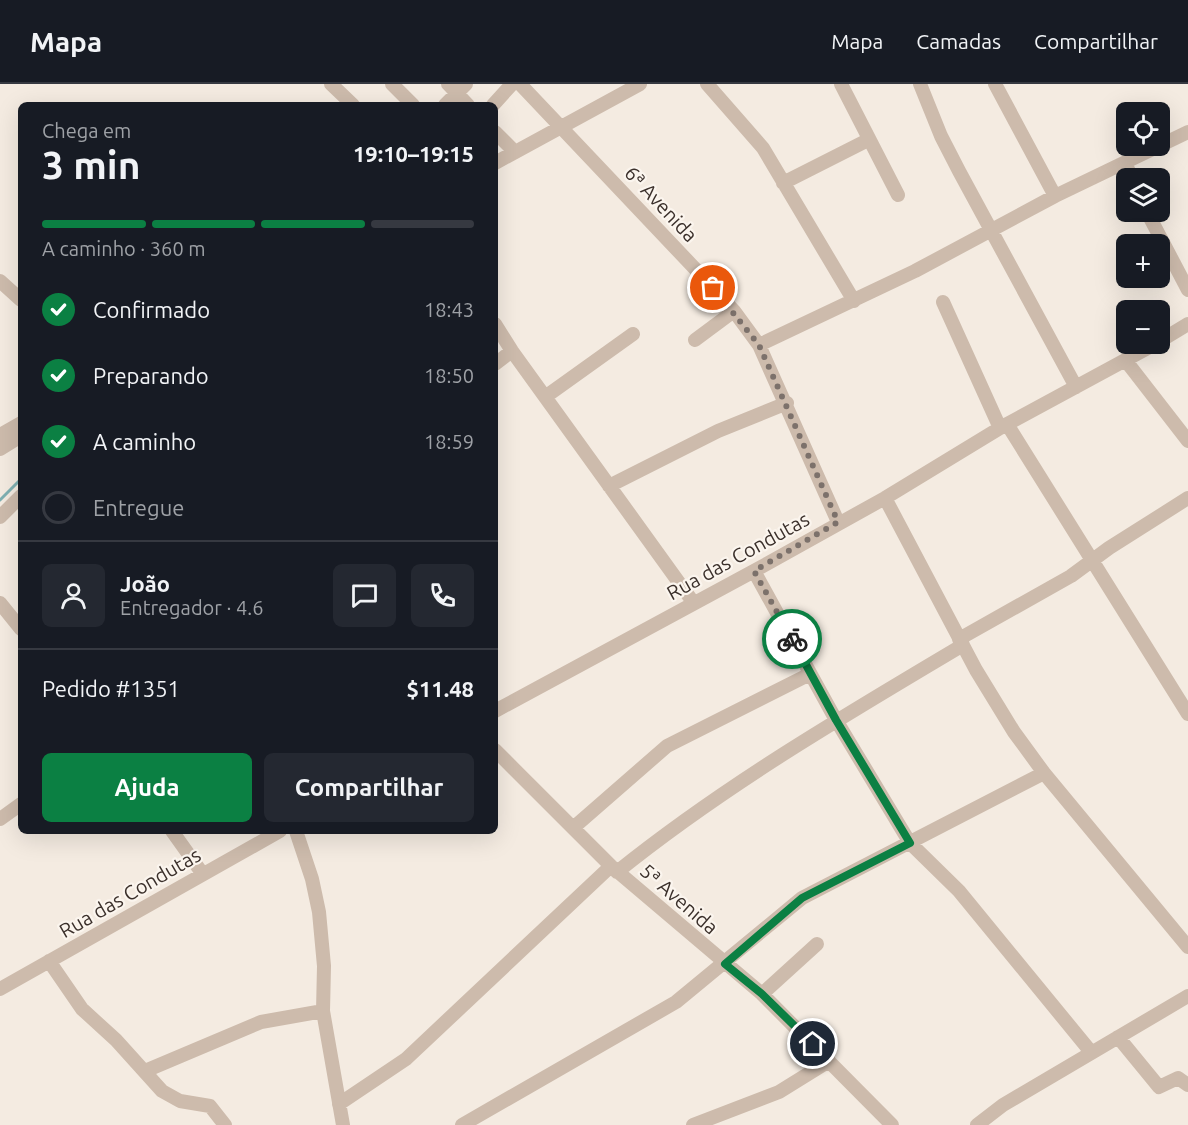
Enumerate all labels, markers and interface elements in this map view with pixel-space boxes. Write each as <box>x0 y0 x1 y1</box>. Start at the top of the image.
text: Mapa <box>30 26 102 57</box>
text: Mapa <box>831 29 883 53</box>
text: Camadas <box>916 29 1001 53</box>
text: Compartilhar <box>1034 29 1158 53</box>
map controls <box>1116 102 1170 354</box>
button: locate <box>1116 102 1170 156</box>
text: Chega em <box>42 119 131 142</box>
text: 19:10–19:15 <box>353 141 474 166</box>
text: 3 min <box>42 143 141 186</box>
street label: 6ª Avenida <box>620 161 702 246</box>
button: layers <box>1116 168 1170 222</box>
button: + <box>1116 234 1170 288</box>
text: A caminho · 360 m <box>42 237 206 260</box>
pin <box>687 262 738 313</box>
icon: bag <box>696 271 729 304</box>
icon: check <box>42 293 75 326</box>
text: Confirmado <box>93 297 210 322</box>
text: 18:43 <box>424 298 474 321</box>
button: − <box>1116 300 1170 354</box>
icon: check <box>42 359 75 392</box>
text: Preparando <box>93 363 209 388</box>
text: 18:50 <box>424 364 474 387</box>
icon: check <box>42 425 75 458</box>
text: A caminho <box>93 429 196 454</box>
text: 18:59 <box>424 430 474 453</box>
text: Entregue <box>93 495 184 520</box>
street label: Rua das Condutas <box>663 507 813 604</box>
button: person <box>42 564 105 627</box>
button: chat <box>333 564 396 627</box>
button: phone <box>411 564 474 627</box>
text: João <box>120 571 170 596</box>
text: Entregador · 4.6 <box>120 596 263 619</box>
courier <box>762 609 822 669</box>
icon: bike <box>776 623 809 656</box>
text: Pedido #1351 <box>42 676 180 701</box>
text: $11.48 <box>407 676 474 701</box>
button: Ajuda <box>42 753 252 822</box>
button: Compartilhar <box>264 753 474 822</box>
street label: Rua das Condutas <box>55 843 204 942</box>
street label: 5ª Avenida <box>636 859 723 939</box>
pin <box>787 1018 838 1069</box>
icon: home <box>796 1027 829 1060</box>

